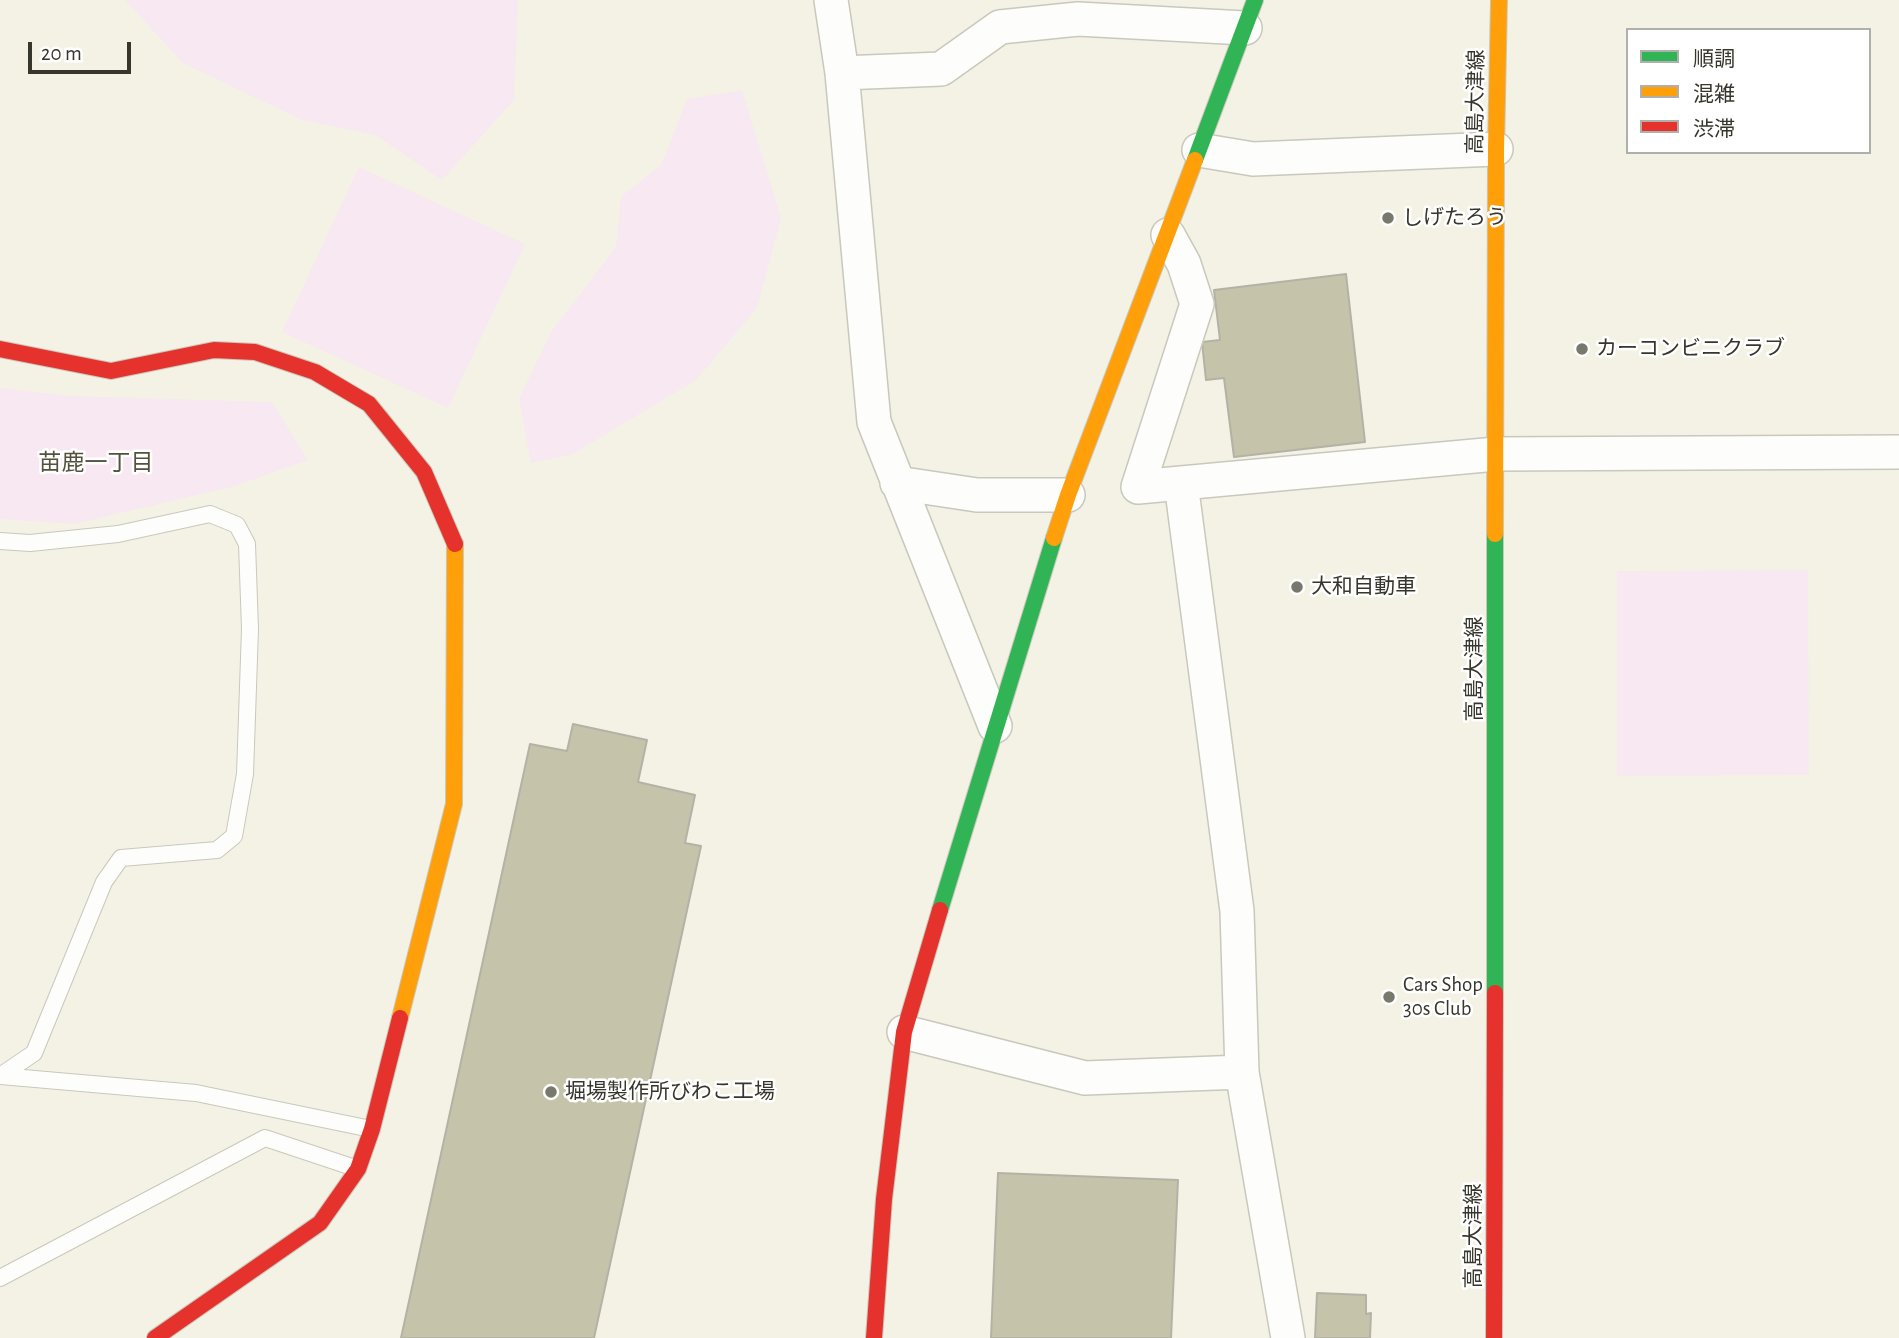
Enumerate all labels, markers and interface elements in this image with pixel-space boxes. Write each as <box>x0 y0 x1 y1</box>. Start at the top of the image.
scale bar <box>32 28 135 72</box>
legend <box>1626 28 1871 154</box>
text: 20 m <box>41 43 82 64</box>
street label: 高島大津線 <box>1462 49 1490 155</box>
text: 順調 <box>1693 49 1735 70</box>
text: 混雑 <box>1693 84 1735 105</box>
text: 渋滞 <box>1693 119 1735 140</box>
place label: しげたろう <box>1402 205 1507 231</box>
marker: しげたろう <box>1380 210 1396 226</box>
place label: カーコンビニクラブ <box>1596 336 1785 362</box>
marker: カーコンビニクラブ <box>1574 341 1590 357</box>
district label: 苗鹿一丁目 <box>39 449 153 477</box>
place label: 大和自動車 <box>1311 574 1416 600</box>
marker: 大和自動車 <box>1289 579 1305 595</box>
street label: 高島大津線 <box>1462 617 1488 721</box>
place label: Cars Shop 30s Club <box>1403 972 1483 1022</box>
marker: Cars Shop 30s Club <box>1381 989 1397 1005</box>
place label: 堀場製作所びわこ工場 <box>565 1079 775 1105</box>
marker: 堀場製作所びわこ工場 <box>543 1084 559 1100</box>
street label: 高島大津線 <box>1461 1184 1487 1288</box>

